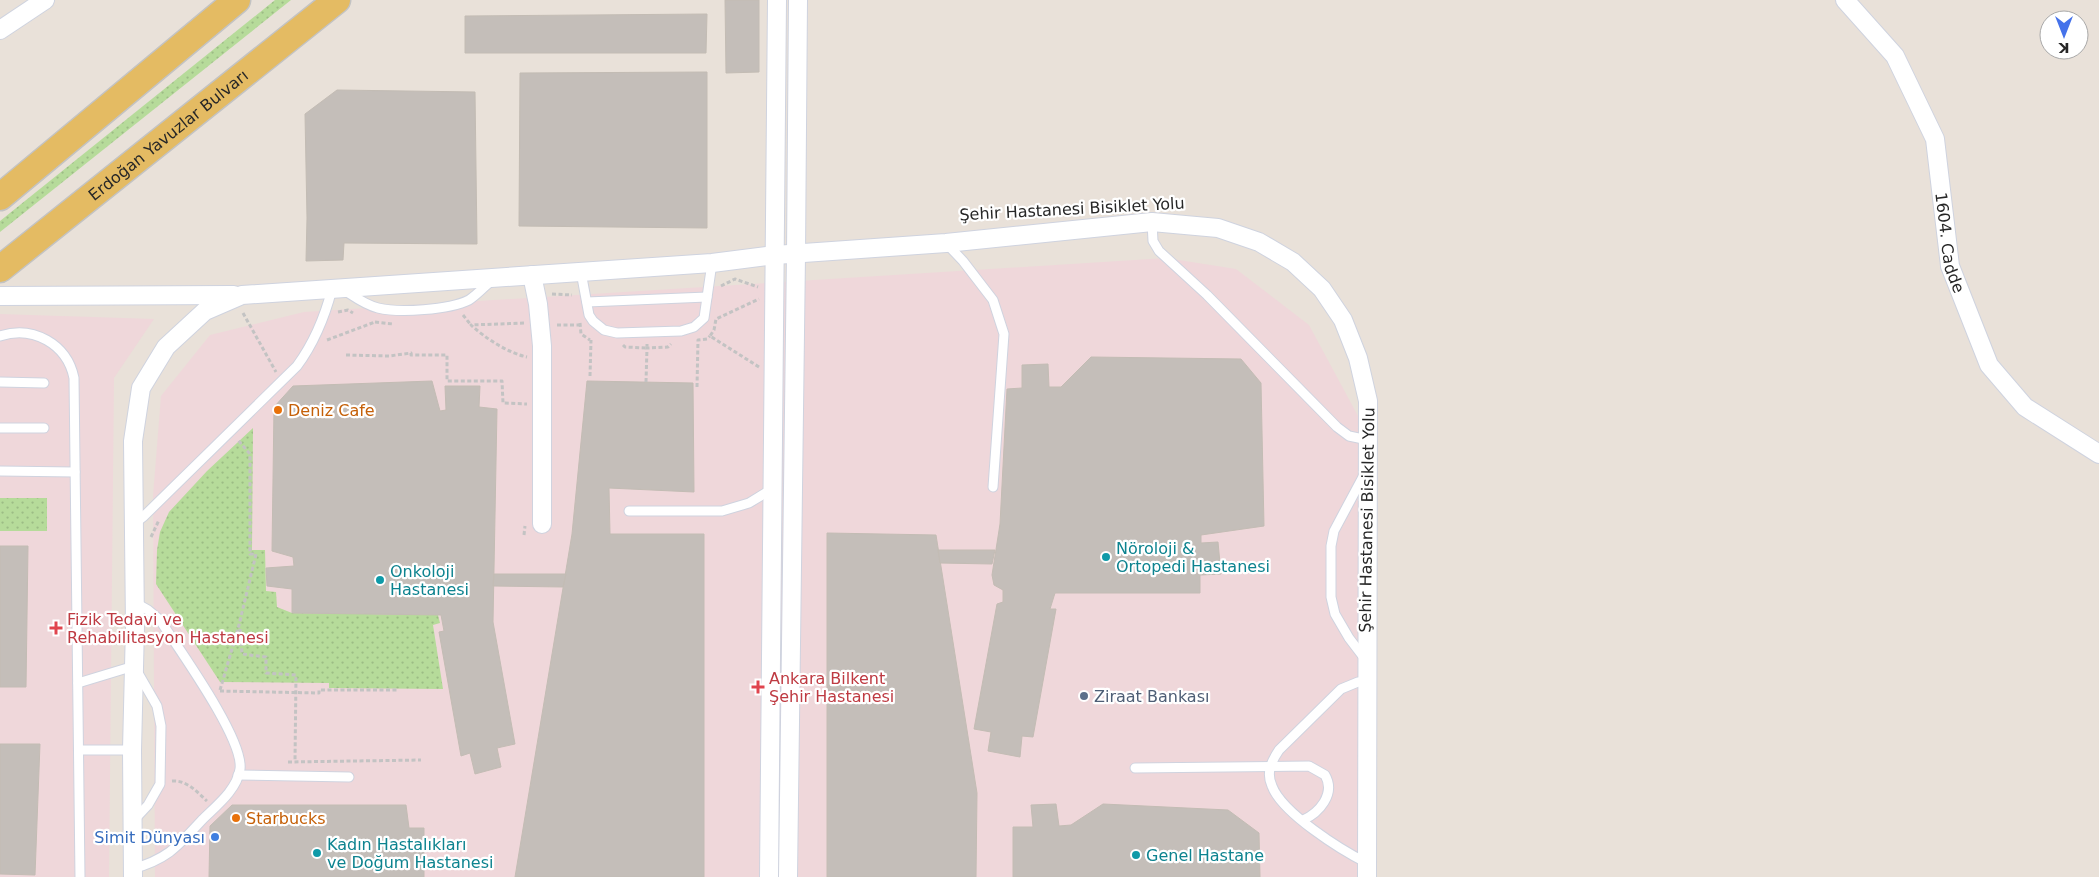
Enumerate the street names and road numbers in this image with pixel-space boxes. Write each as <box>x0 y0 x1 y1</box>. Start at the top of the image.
street label: Erdoğan Yavuzlar Bulvarı <box>84 65 252 204</box>
street label: 1604. Cadde <box>1932 191 1969 295</box>
street label: Şehir Hastanesi Bisiklet Yolu <box>959 194 1185 224</box>
street label: Şehir Hastanesi Bisiklet Yolu <box>1356 407 1378 633</box>

